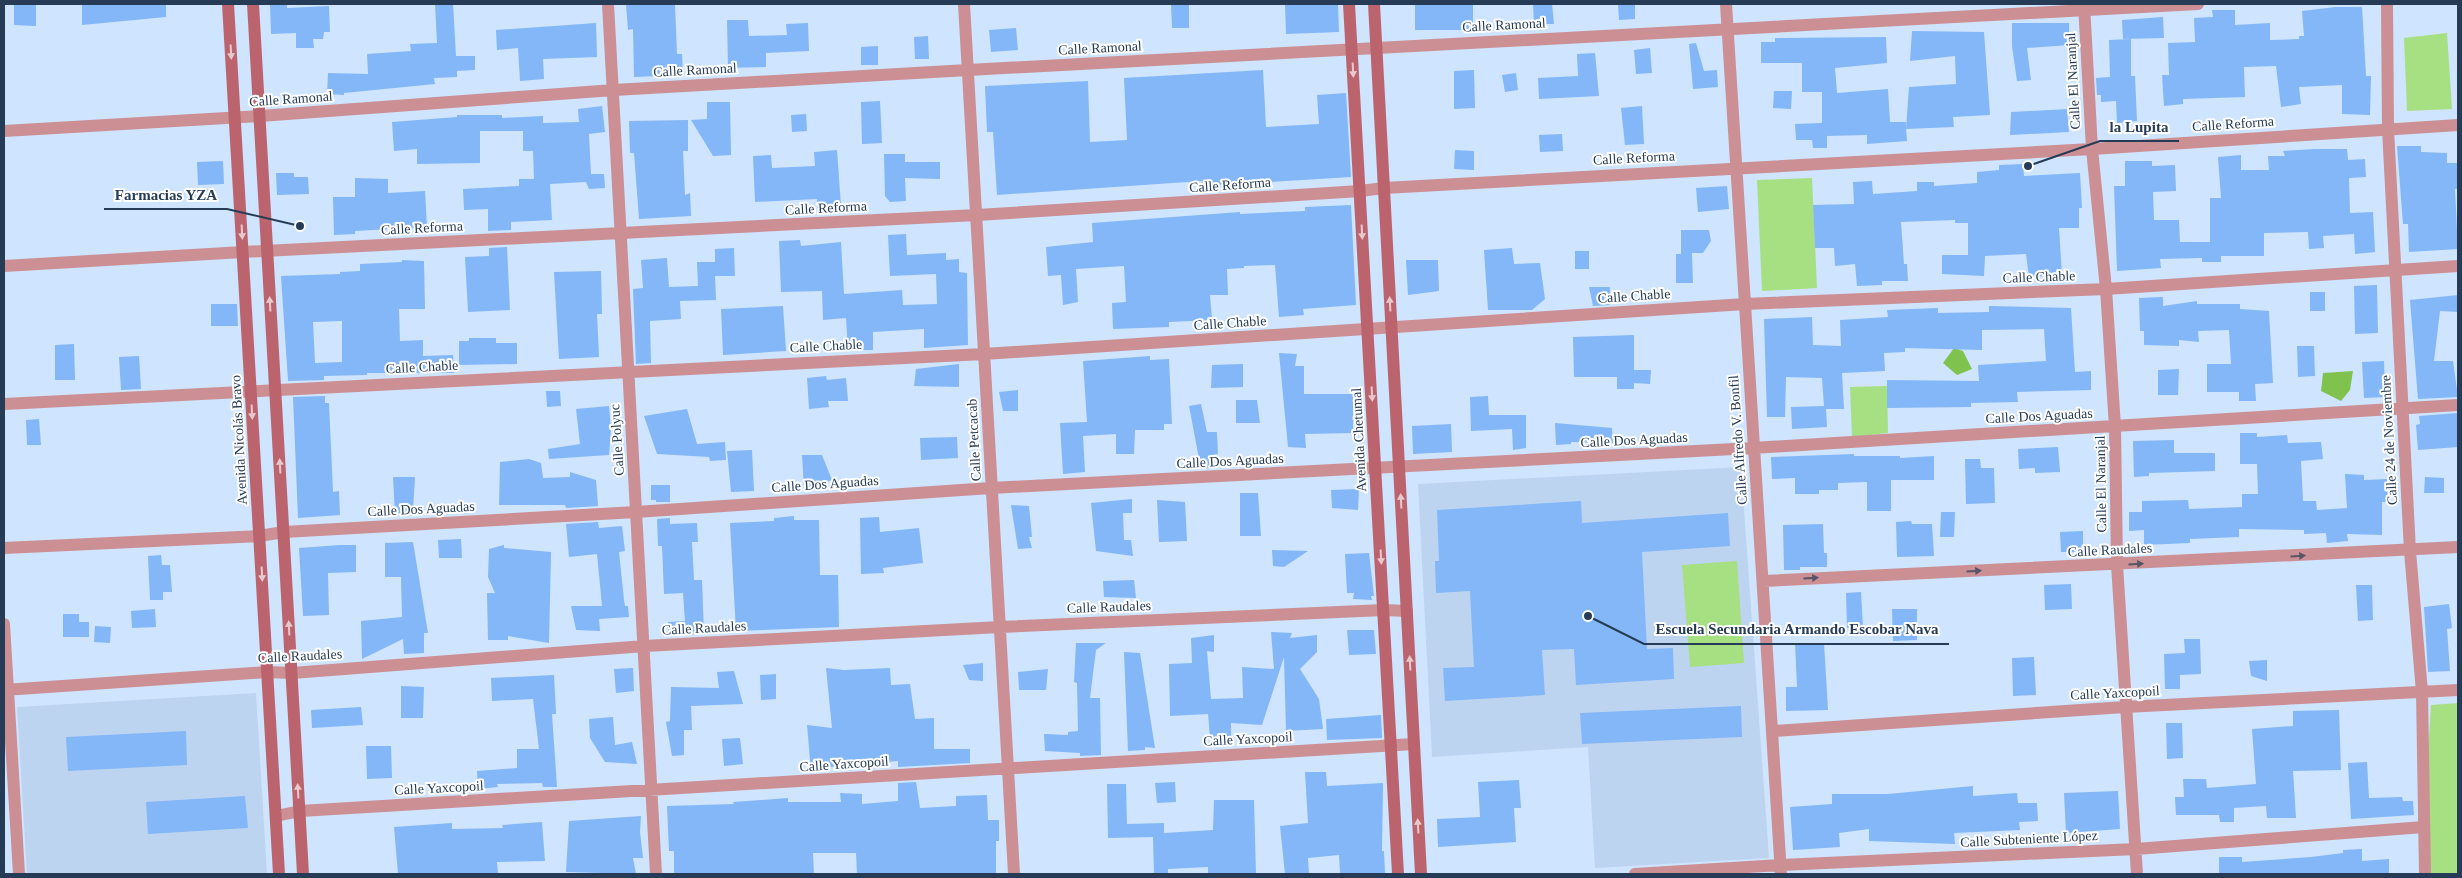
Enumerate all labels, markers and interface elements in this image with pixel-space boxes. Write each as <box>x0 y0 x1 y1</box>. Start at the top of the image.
street label: Calle Ramonal <box>1462 15 1546 35</box>
street label: Calle El Naranjal <box>2063 32 2083 130</box>
street label: Calle Ramonal <box>1058 38 1142 58</box>
one-way arrow <box>228 45 236 61</box>
street label: Calle Ramonal <box>653 60 737 80</box>
one-way arrow <box>1350 62 1358 78</box>
street label: Calle Ramonal <box>249 89 333 109</box>
callout: la Lupita <box>2100 111 2179 141</box>
street label: Calle Reforma <box>2192 114 2275 134</box>
text: la Lupita <box>2110 119 2169 135</box>
street label: Calle Reforma <box>1593 148 1676 168</box>
street label: Calle Reforma <box>1189 175 1272 195</box>
callout: Farmacias YZA <box>104 179 227 209</box>
text: Farmacias YZA <box>115 187 217 203</box>
street label: Calle Reforma <box>785 198 868 218</box>
street label: Calle Reforma <box>381 218 464 238</box>
one-way arrow <box>238 224 246 240</box>
one-way arrow <box>1359 224 1367 240</box>
street label: Calle Chable <box>2002 268 2076 286</box>
street label: Calle Chable <box>1597 286 1671 306</box>
one-way arrow <box>266 296 274 312</box>
one-way arrow <box>1386 296 1394 312</box>
street label: Calle Chable <box>1193 313 1267 333</box>
street label: Calle Chable <box>789 337 863 355</box>
street label: Calle Chable <box>385 358 459 376</box>
street label: Calle Alfredo V. Bonfil <box>1726 374 1750 505</box>
street label: Avenida Nicolás Bravo <box>228 375 250 505</box>
street label: Calle 24 de Noviembre <box>2378 375 2400 505</box>
street label: Avenida Chetumal <box>1349 387 1369 492</box>
one-way arrow <box>1368 387 1376 403</box>
street label: Calle Petcacab <box>964 398 984 482</box>
one-way arrow <box>249 404 257 420</box>
street label: Calle Polyuc <box>607 404 627 476</box>
street label: Calle Dos Aguadas <box>1985 406 2093 426</box>
street label: Calle Dos Aguadas <box>1580 430 1688 450</box>
street label: Calle El Naranjal <box>2093 435 2109 533</box>
street label: Calle Dos Aguadas <box>1176 451 1284 471</box>
one-way arrow <box>275 458 283 474</box>
street label: Calle Dos Aguadas <box>771 473 879 495</box>
one-way arrow <box>1396 493 1404 509</box>
street label: Calle Dos Aguadas <box>367 499 475 519</box>
street label: Calle Raudales <box>2067 540 2153 560</box>
one-way arrow <box>1377 549 1385 565</box>
one-way arrow <box>2291 552 2307 560</box>
one-way arrow <box>2128 560 2144 568</box>
one-way arrow <box>258 566 266 582</box>
one-way arrow <box>1966 567 1982 575</box>
one-way arrow <box>1804 574 1820 582</box>
street label: Calle Raudales <box>1067 598 1151 616</box>
callout: Escuela Secundaria Armando Escobar Nava <box>1644 614 1949 644</box>
street label: Calle Raudales <box>661 618 747 638</box>
one-way arrow <box>285 620 293 636</box>
text: Escuela Secundaria Armando Escobar Nava <box>1655 621 1939 637</box>
street label: Calle Raudales <box>257 646 343 666</box>
one-way arrow <box>1405 655 1413 671</box>
street label: Calle Yaxcopoil <box>2070 683 2160 703</box>
street label: Calle Yaxcopoil <box>1203 729 1293 749</box>
street label: Calle Yaxcopoil <box>799 753 889 775</box>
street label: Calle Yaxcopoil <box>394 778 484 798</box>
one-way arrow <box>294 782 302 798</box>
one-way arrow <box>1414 817 1422 833</box>
street label: Calle Subteniente López <box>1960 828 2098 850</box>

